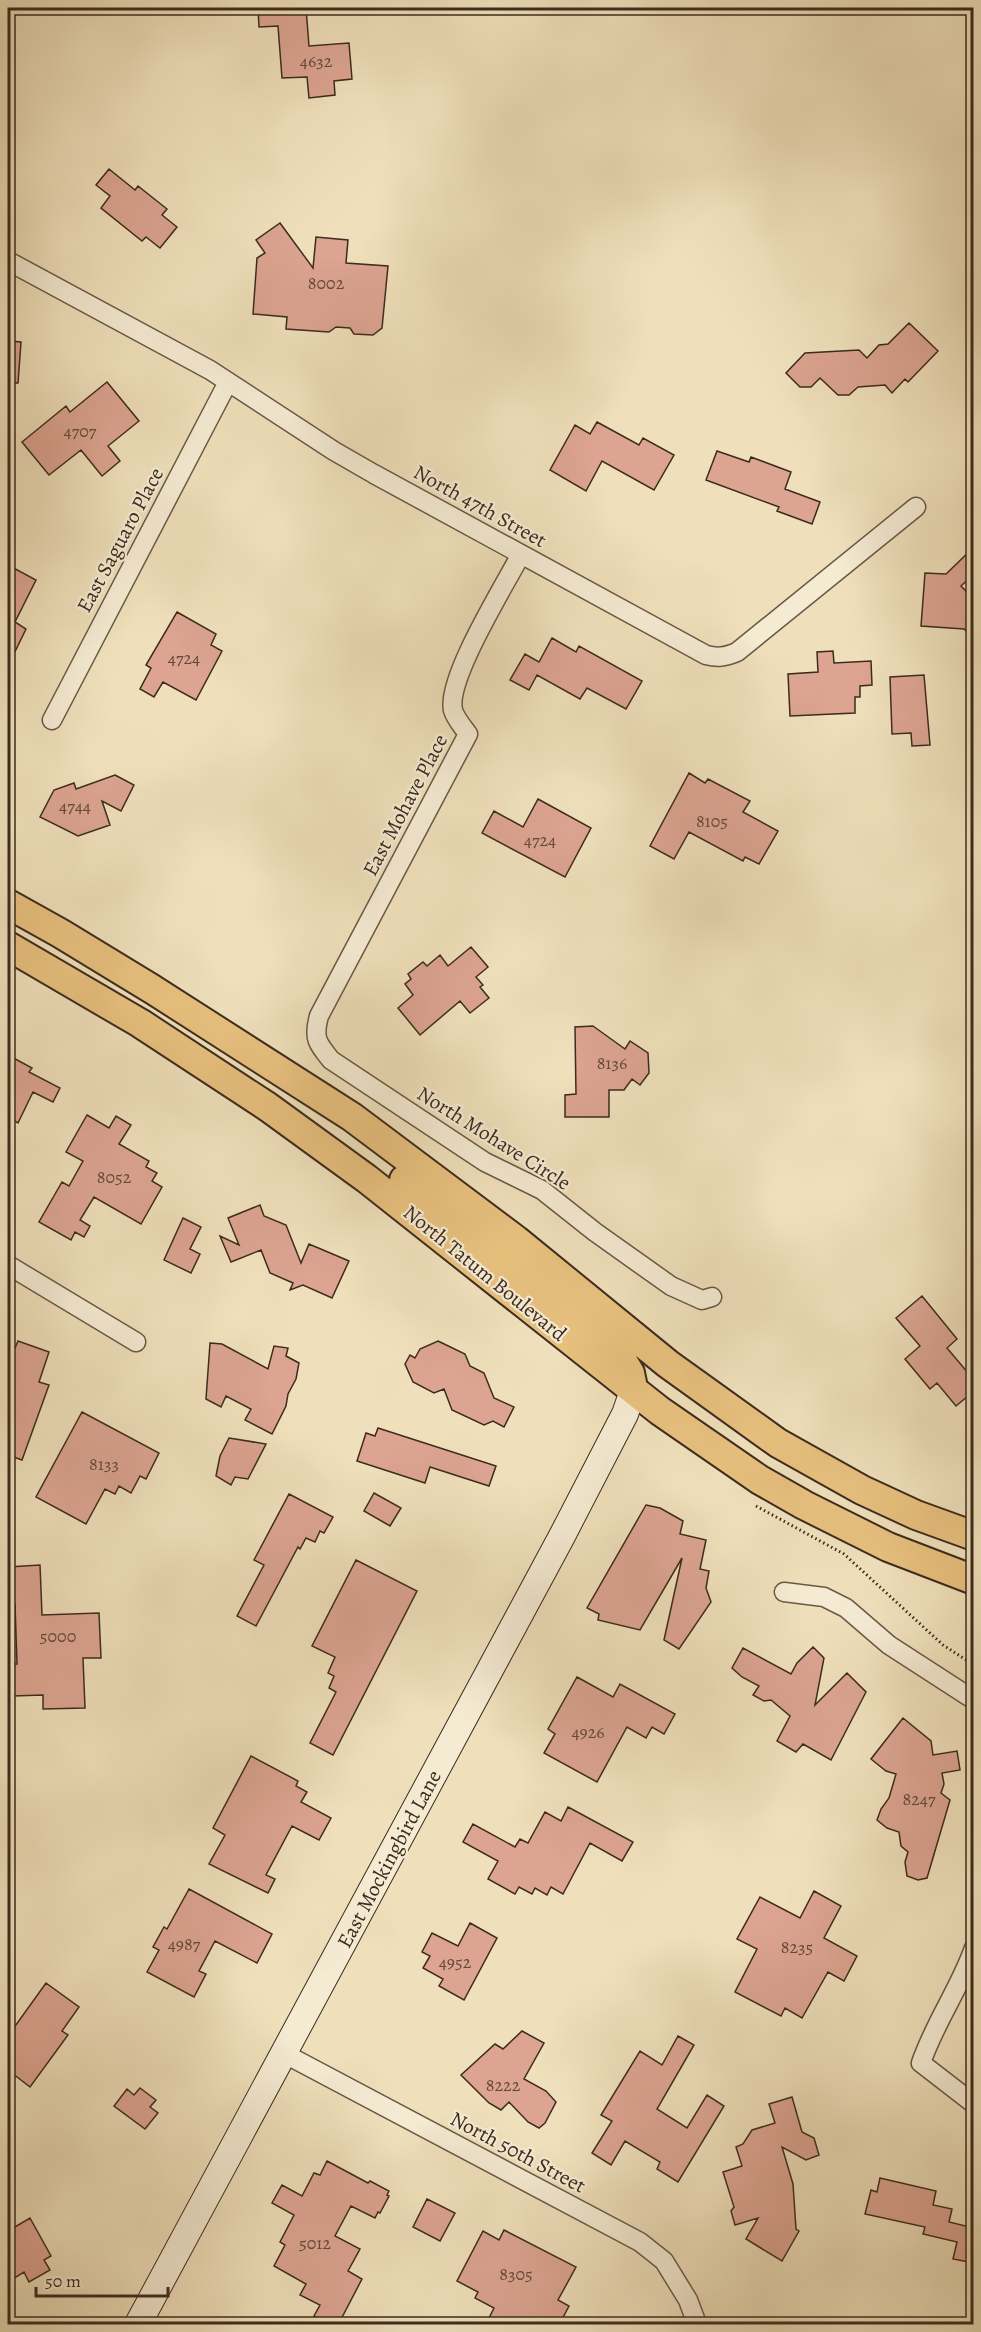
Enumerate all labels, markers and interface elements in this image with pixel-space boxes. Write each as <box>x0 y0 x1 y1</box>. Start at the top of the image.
house number: 4632 <box>300 49 333 73</box>
house number: 8002 <box>308 271 345 295</box>
house number: 4707 <box>64 419 97 443</box>
street label: North 47th Street <box>409 458 551 554</box>
street label: East Saguaro Place <box>70 463 170 617</box>
house number: 4724 <box>168 646 200 670</box>
street label: East Mohave Place <box>356 729 454 881</box>
house number: 4744 <box>59 794 91 818</box>
house number: 8105 <box>696 809 728 833</box>
house number: 4724 <box>524 828 556 852</box>
house number: 8136 <box>597 1051 627 1075</box>
street label: North Mohave Circle <box>412 1079 576 1197</box>
house number: 8052 <box>97 1165 132 1189</box>
street label: North Tatum Boulevard <box>398 1198 573 1348</box>
house number: 8133 <box>89 1452 119 1476</box>
house number: 5000 <box>40 1624 76 1648</box>
house number: 4926 <box>571 1720 605 1744</box>
street label: East Mockingbird Lane <box>330 1765 448 1953</box>
house number: 8247 <box>903 1787 936 1811</box>
house number: 4987 <box>168 1932 201 1956</box>
house number: 8235 <box>781 1935 813 1959</box>
house number: 4952 <box>439 1950 472 1974</box>
house number: 8222 <box>486 2073 521 2097</box>
street label: North 50th Street <box>445 2105 591 2200</box>
house number: 5012 <box>299 2231 331 2255</box>
scale bar <box>36 2260 168 2298</box>
house number: 8305 <box>499 2262 533 2286</box>
text: 50 m <box>45 2269 81 2293</box>

